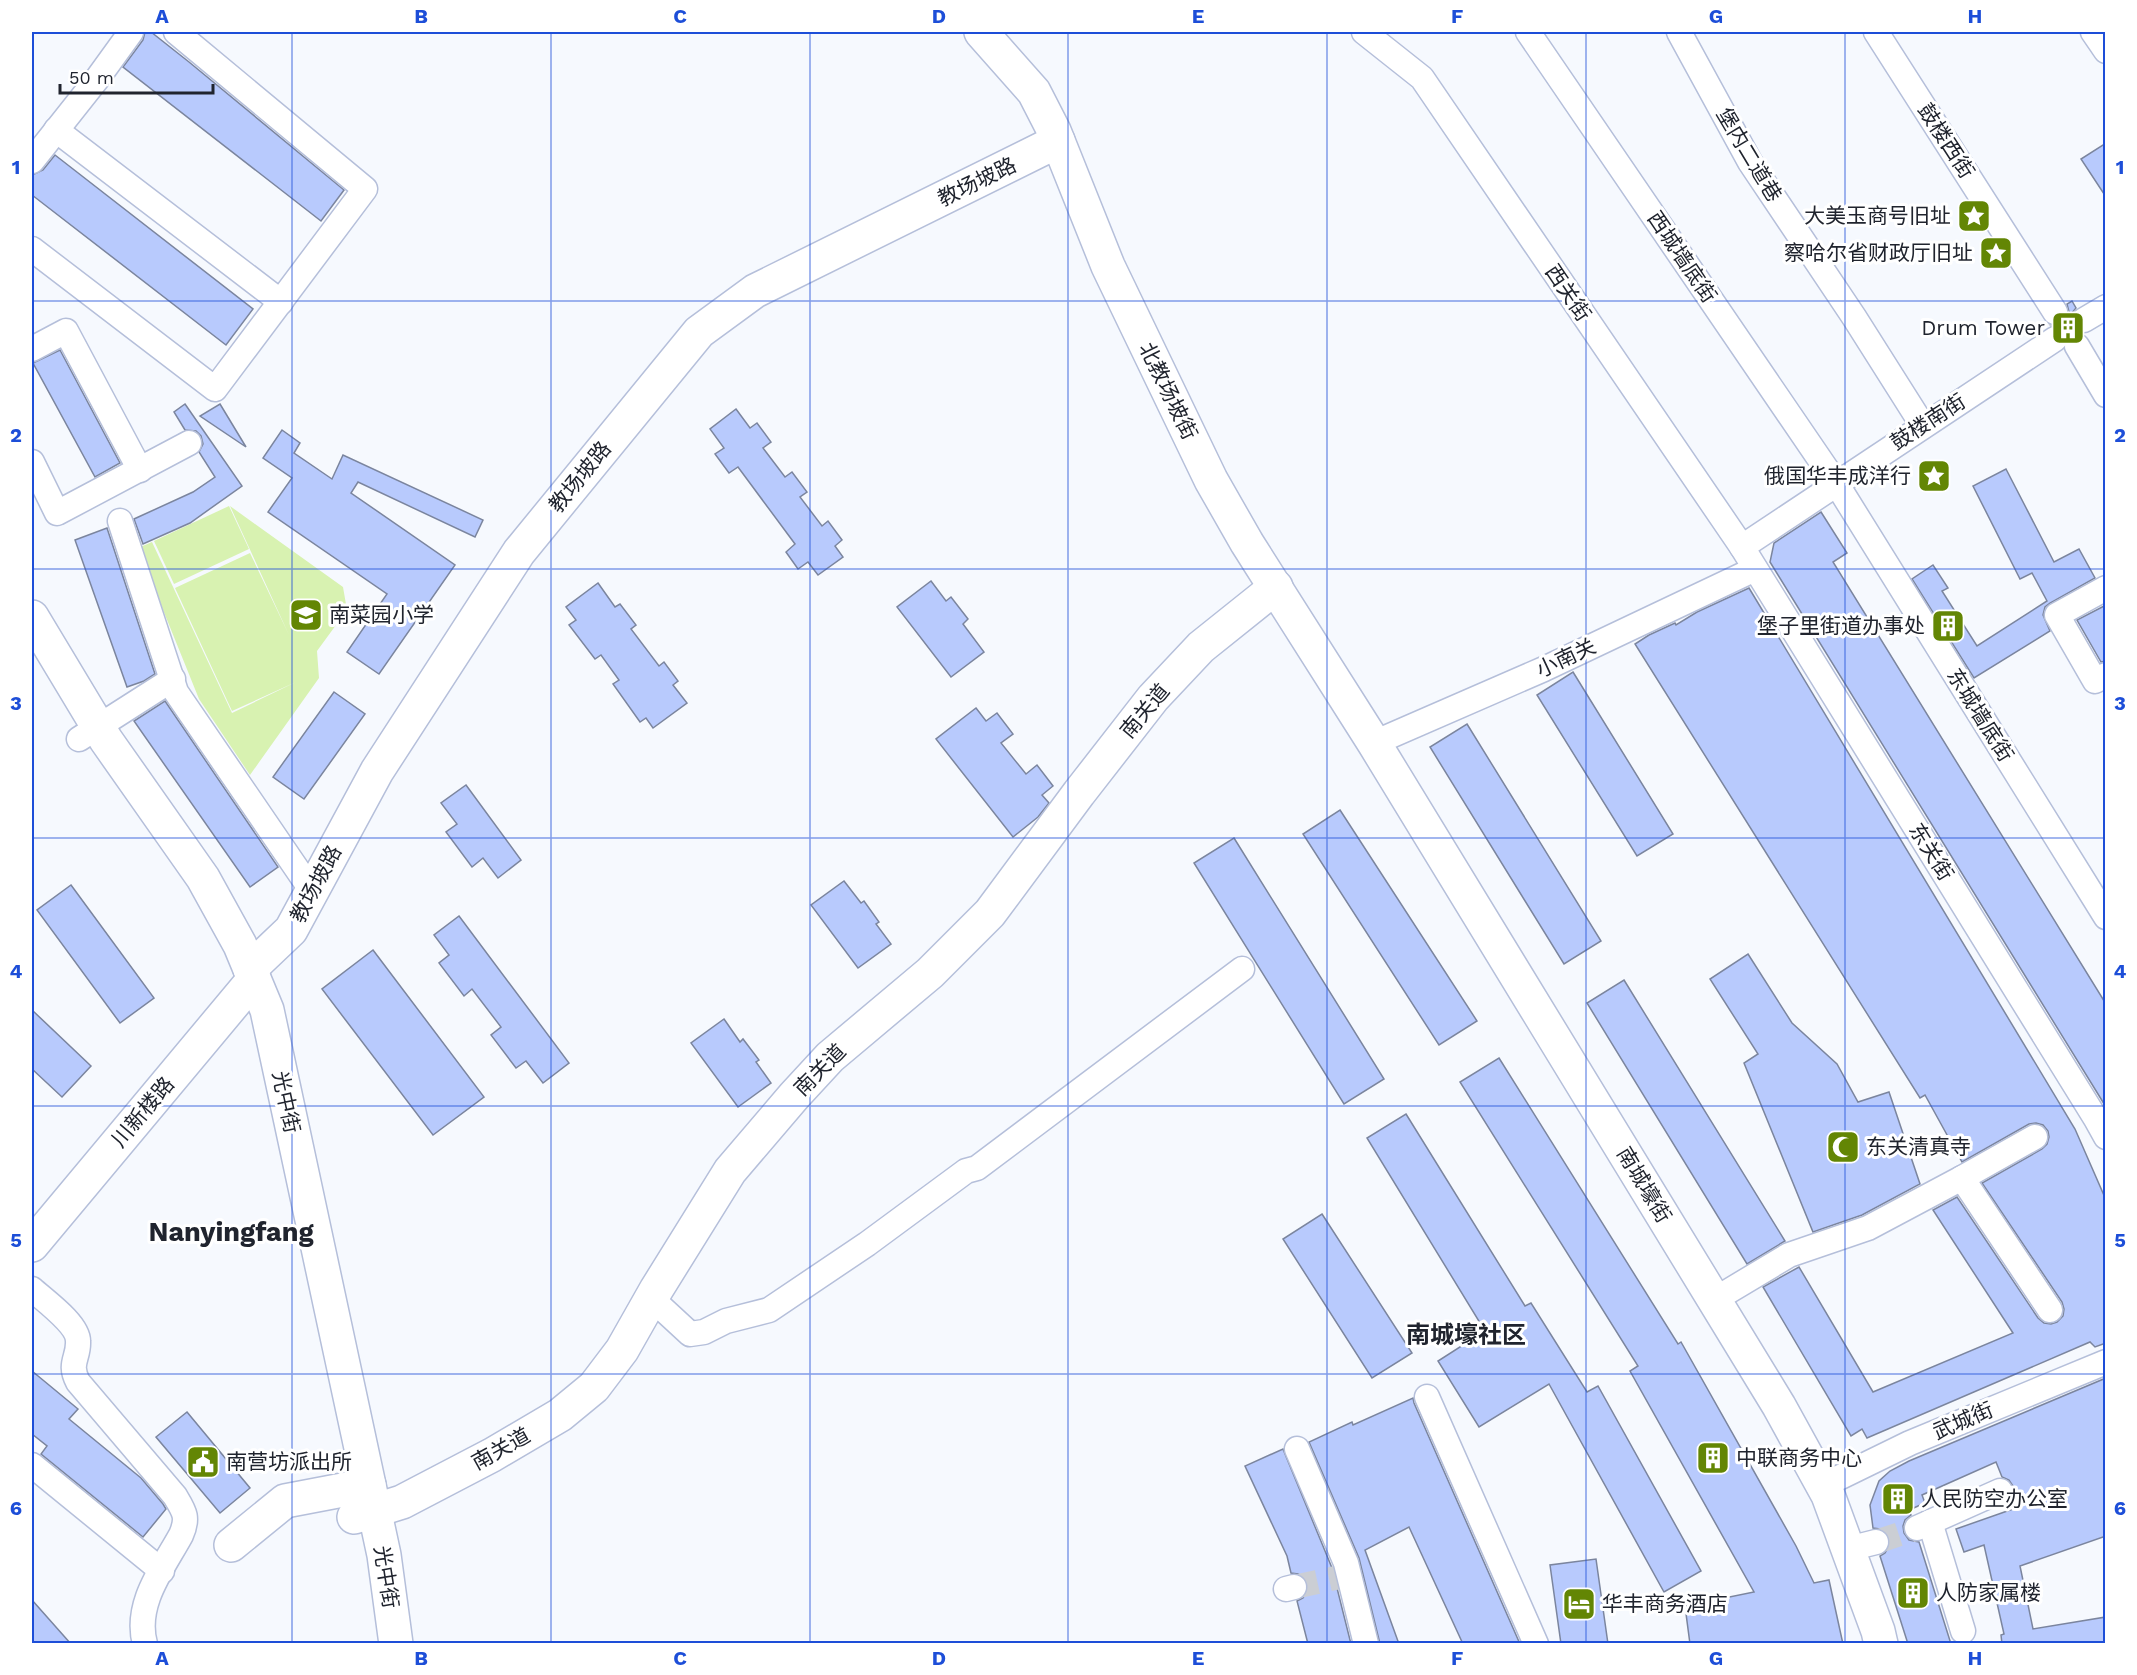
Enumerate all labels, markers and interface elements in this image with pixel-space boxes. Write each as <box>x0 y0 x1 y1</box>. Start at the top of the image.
text: A <box>155 4 169 28</box>
text: B <box>414 4 428 28</box>
text: C <box>673 4 687 28</box>
text: D <box>932 4 946 28</box>
text: E <box>1192 4 1204 28</box>
text: F <box>1451 4 1463 28</box>
text: G <box>1709 4 1723 28</box>
text: H <box>1968 4 1982 28</box>
scale bar <box>60 57 213 95</box>
text: 50 m <box>69 67 114 88</box>
street label: 鼓楼西街 <box>1913 99 1980 183</box>
street label: 堡内二道巷 <box>1712 103 1787 206</box>
street label: 教场坡路 <box>934 152 1020 211</box>
text: 1 <box>12 155 20 179</box>
text: 1 <box>2116 155 2124 179</box>
place icon: 大美玉商号旧址 <box>1956 198 1992 234</box>
place label: 大美玉商号旧址 <box>1804 203 1951 228</box>
street label: 西城墙底街 <box>1643 206 1722 307</box>
place icon: 察哈尔省财政厅旧址 <box>1978 235 2014 271</box>
place label: 察哈尔省财政厅旧址 <box>1784 240 1973 265</box>
street label: 西关街 <box>1540 260 1596 326</box>
building icon: Drum Tower <box>2050 310 2086 346</box>
place label: Drum Tower <box>1921 315 2045 340</box>
street label: 北教场坡街 <box>1134 338 1203 443</box>
street label: 鼓楼南街 <box>1886 388 1970 455</box>
text: 2 <box>10 423 22 447</box>
text: 2 <box>2114 423 2126 447</box>
street label: 教场坡路 <box>543 436 616 517</box>
place icon: 俄国华丰成洋行 <box>1916 458 1952 494</box>
place label: 俄国华丰成洋行 <box>1764 463 1911 488</box>
school or university icon: 南菜园小学 <box>288 597 324 633</box>
place label: 南菜园小学 <box>329 602 434 627</box>
building icon: 堡子里街道办事处 <box>1930 608 1966 644</box>
place label: 堡子里街道办事处 <box>1757 613 1925 638</box>
street label: 小南关 <box>1532 633 1600 682</box>
street label: 东城墙底街 <box>1942 664 2019 766</box>
street label: 南关道 <box>1115 679 1174 743</box>
text: 3 <box>10 691 22 715</box>
text: 3 <box>2114 691 2126 715</box>
street label: 东关街 <box>1904 818 1959 885</box>
street label: 教场坡路 <box>285 841 346 927</box>
text: 4 <box>10 959 23 983</box>
text: 4 <box>2114 959 2127 983</box>
street label: 南关道 <box>789 1039 851 1101</box>
street label: 光中街 <box>268 1068 305 1135</box>
street label: 川新楼路 <box>106 1071 179 1152</box>
mosque icon: 东关清真寺 <box>1825 1129 1861 1165</box>
place label: 东关清真寺 <box>1866 1134 1971 1159</box>
street label: 南城壕街 <box>1612 1142 1677 1227</box>
district label: Nanyingfang <box>148 1216 314 1248</box>
text: 5 <box>10 1228 22 1252</box>
text: 5 <box>2114 1228 2126 1252</box>
district label: 南城壕社区 <box>1406 1321 1526 1349</box>
street label: 武城街 <box>1929 1397 1997 1444</box>
street label: 南关道 <box>467 1422 534 1475</box>
building icon: 中联商务中心 <box>1695 1440 1731 1476</box>
public building icon: 南营坊派出所 <box>185 1444 221 1480</box>
place label: 中联商务中心 <box>1736 1445 1862 1470</box>
place label: 南营坊派出所 <box>226 1449 352 1474</box>
building icon: 人民防空办公室 <box>1880 1481 1916 1517</box>
place label: 人民防空办公室 <box>1921 1486 2068 1511</box>
text: 6 <box>10 1496 22 1520</box>
text: 6 <box>2114 1496 2126 1520</box>
street label: 光中街 <box>369 1544 404 1610</box>
building icon: 人防家属楼 <box>1895 1575 1931 1611</box>
place label: 人防家属楼 <box>1936 1580 2041 1605</box>
hotel icon: 华丰商务酒店 <box>1561 1586 1597 1622</box>
place label: 华丰商务酒店 <box>1602 1591 1728 1616</box>
text: A <box>155 1646 169 1670</box>
text: B <box>414 1646 428 1670</box>
text: C <box>673 1646 687 1670</box>
text: D <box>932 1646 946 1670</box>
text: E <box>1192 1646 1204 1670</box>
text: F <box>1451 1646 1463 1670</box>
text: G <box>1709 1646 1723 1670</box>
text: H <box>1968 1646 1982 1670</box>

